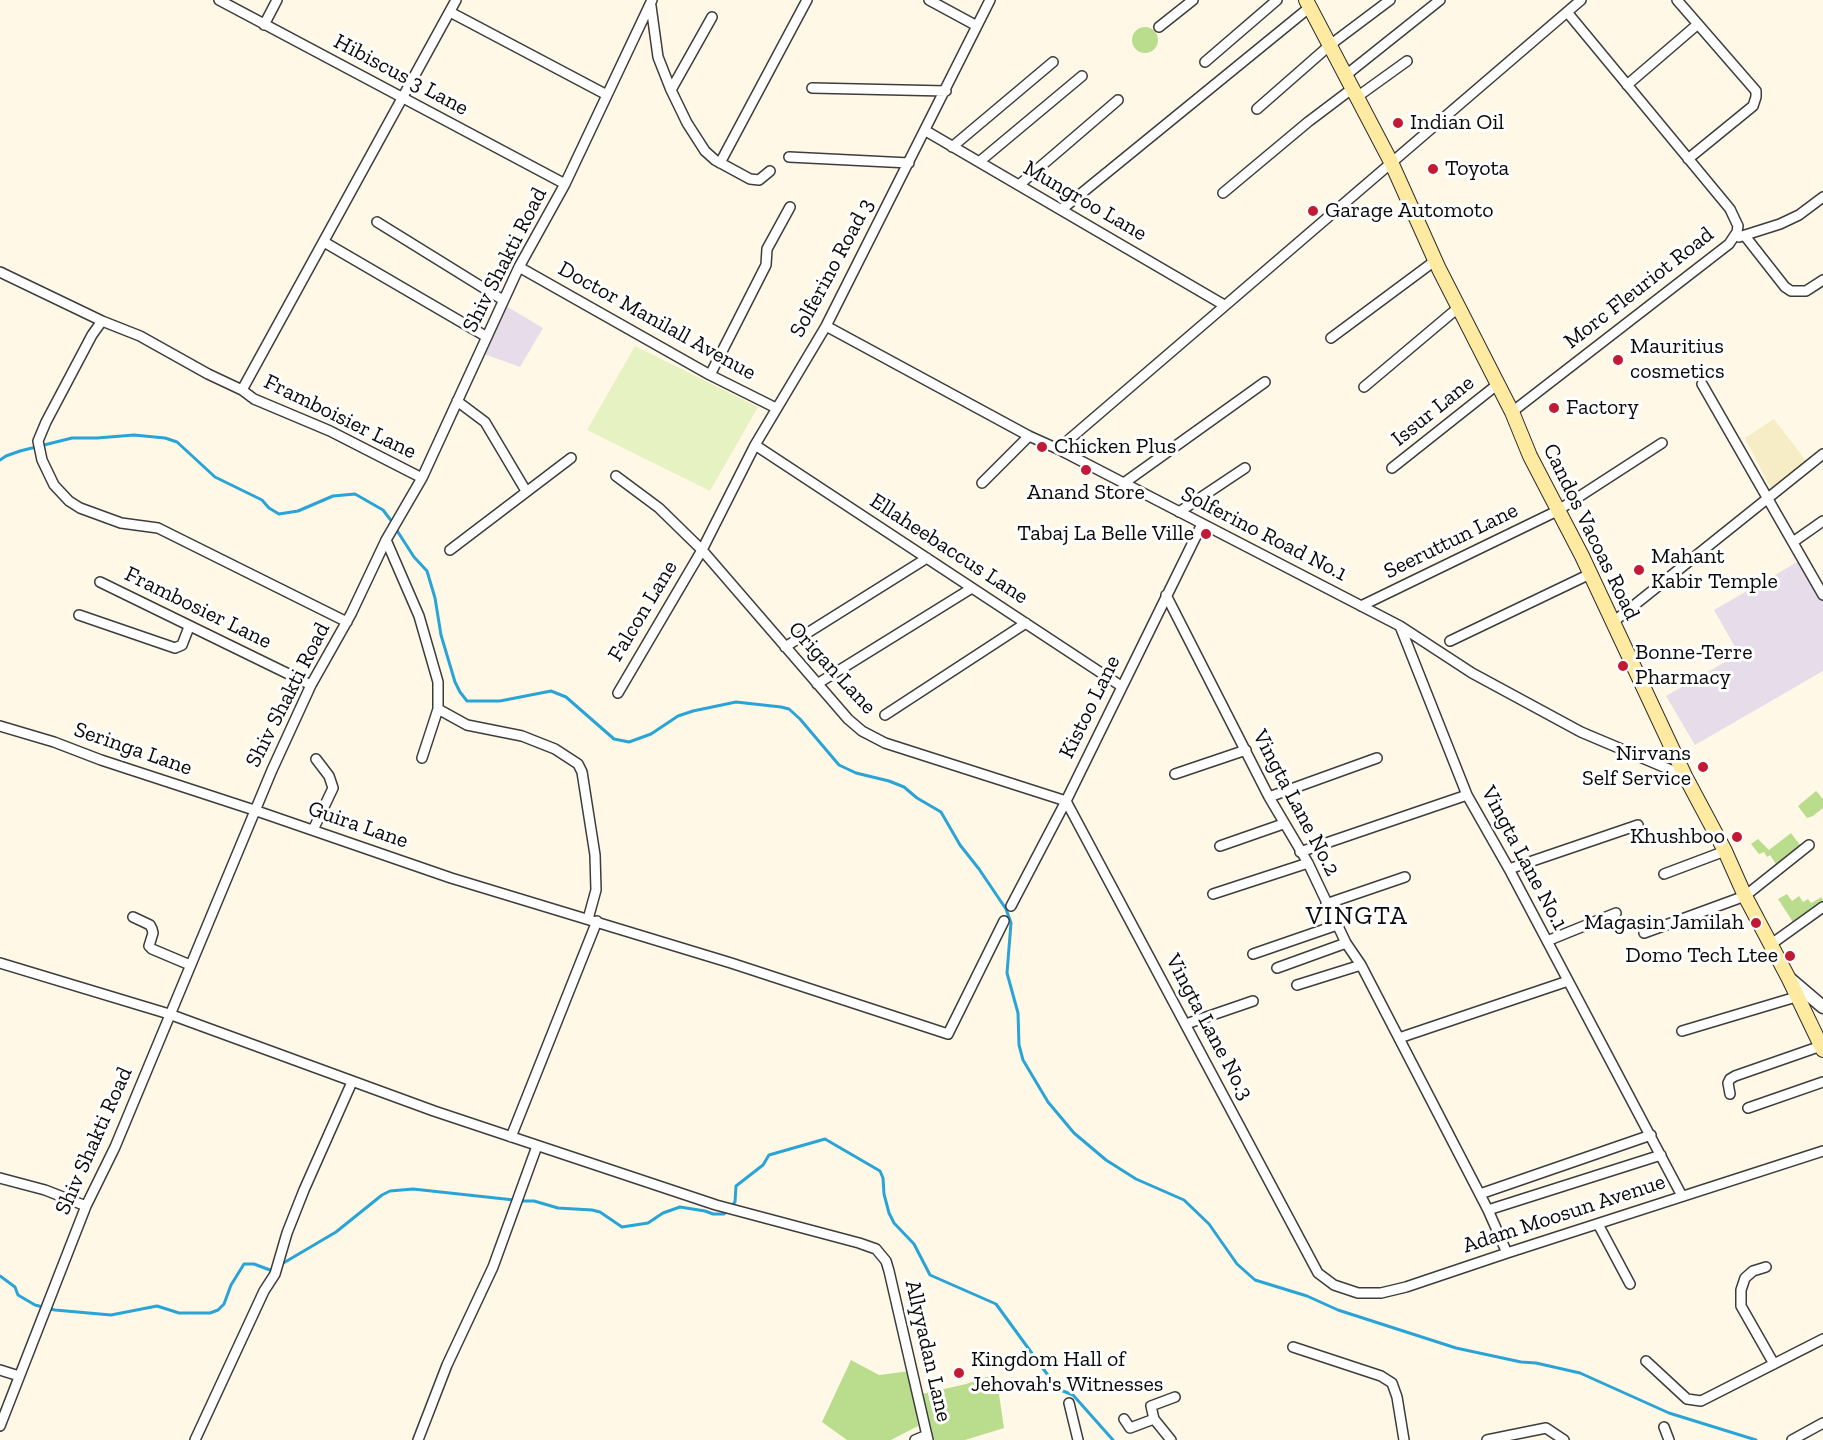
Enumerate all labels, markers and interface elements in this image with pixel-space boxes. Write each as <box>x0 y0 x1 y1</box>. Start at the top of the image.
street label: Hibiscus 3 Lane <box>329 28 473 122</box>
place label: Indian Oil <box>1410 110 1504 136</box>
marker: Indian Oil <box>1391 116 1405 130</box>
street label: Mungroo Lane <box>1018 155 1152 247</box>
place label: Toyota <box>1445 156 1509 182</box>
marker: Toyota <box>1426 162 1440 176</box>
street label: Shiv Shakti Road <box>457 183 553 337</box>
street label: Solferino Road 3 <box>784 194 880 342</box>
place label: Garage Automoto <box>1325 198 1493 224</box>
marker: Garage Automoto <box>1306 204 1320 218</box>
street label: Morc Fleuriot Road <box>1559 221 1719 355</box>
street label: Doctor Manilall Avenue <box>553 256 761 386</box>
place label: Mauritius cosmetics <box>1630 334 1725 386</box>
marker: Mauritius cosmetics <box>1611 353 1625 367</box>
street label: Framboisier Lane <box>259 369 421 465</box>
street label: Issur Lane <box>1386 370 1480 452</box>
place label: Factory <box>1566 395 1639 421</box>
marker: Factory <box>1547 401 1561 415</box>
place label: Chicken Plus <box>1054 434 1176 460</box>
marker: Chicken Plus <box>1035 440 1049 454</box>
street label: Candos Vacoas Road <box>1537 440 1645 624</box>
marker: Anand Store <box>1079 463 1093 477</box>
place label: Anand Store <box>1027 480 1145 506</box>
street label: Solferino Road No.1 <box>1177 481 1351 587</box>
street label: Ellaheebaccus Lane <box>865 488 1033 610</box>
street label: Seeruttun Lane <box>1380 497 1522 585</box>
place label: Tabaj La Belle Ville <box>1017 521 1194 547</box>
marker: Tabaj La Belle Ville <box>1199 527 1213 541</box>
place label: Mahant Kabir Temple <box>1651 544 1778 596</box>
street label: Falcon Lane <box>603 556 683 666</box>
street label: Frambosier Lane <box>120 561 276 655</box>
marker: Mahant Kabir Temple <box>1632 563 1646 577</box>
street label: Origan Lane <box>782 616 882 720</box>
street label: Shiv Shakti Road <box>240 618 336 772</box>
place label: Bonne-Terre Pharmacy <box>1635 640 1753 692</box>
street label: Kistoo Lane <box>1054 651 1126 763</box>
marker: Bonne-Terre Pharmacy <box>1616 659 1630 673</box>
street label: Seringa Lane <box>70 716 196 782</box>
street label: Vingta Lane No.2 <box>1246 725 1346 881</box>
place label: Nirvans Self Service <box>1582 741 1691 792</box>
marker: Nirvans Self Service <box>1696 760 1710 774</box>
street label: Vingta Lane No.1 <box>1475 782 1573 934</box>
street label: Guira Lane <box>304 796 412 854</box>
place label: Khushboo <box>1630 824 1725 850</box>
marker: Khushboo <box>1730 830 1744 844</box>
district label: VINGTA <box>1306 901 1408 933</box>
place label: Magasin Jamilah <box>1584 910 1744 936</box>
marker: Magasin Jamilah <box>1749 916 1763 930</box>
place label: Domo Tech Ltee <box>1625 943 1778 969</box>
marker: Domo Tech Ltee <box>1783 949 1797 963</box>
street label: Vingta Lane No.3 <box>1160 950 1258 1104</box>
street label: Shiv Shakti Road <box>50 1063 138 1219</box>
street label: Adam Moosun Avenue <box>1459 1169 1669 1259</box>
street label: Allyyadan Lane <box>899 1278 957 1424</box>
place label: Kingdom Hall of Jehovah's Witnesses <box>971 1347 1163 1398</box>
marker: Kingdom Hall of Jehovah's Witnesses <box>952 1366 966 1380</box>

